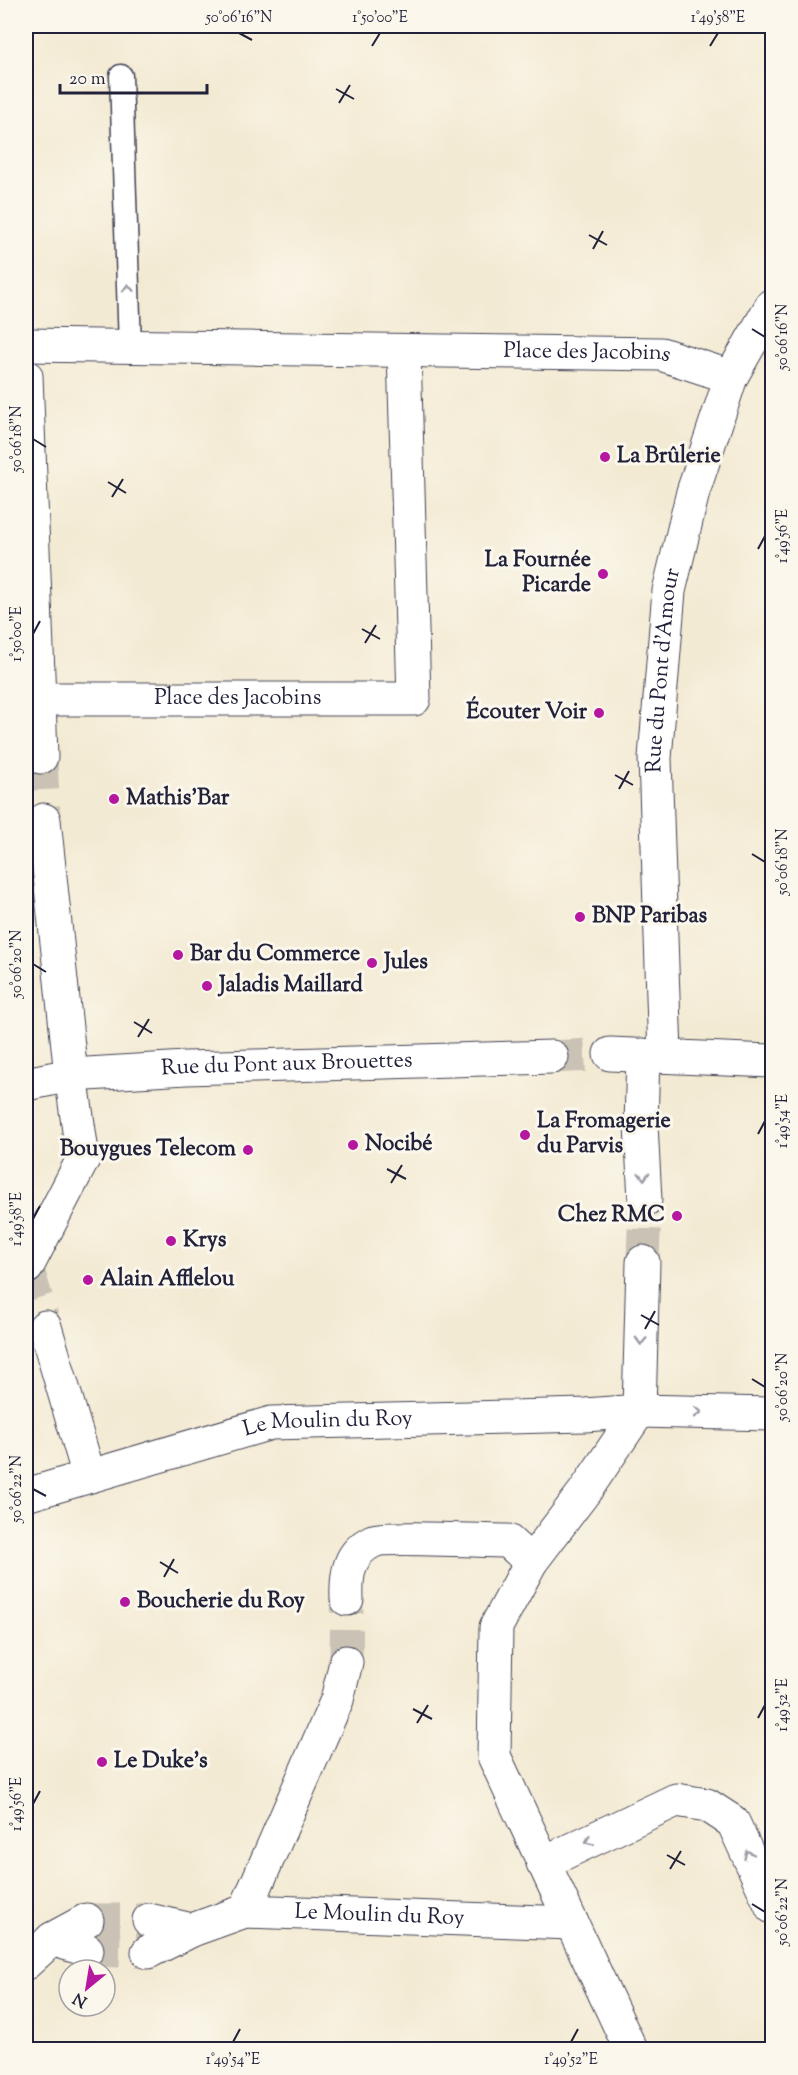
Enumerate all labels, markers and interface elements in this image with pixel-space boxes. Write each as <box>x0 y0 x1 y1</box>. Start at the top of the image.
text: 50°06'16"N <box>205 8 272 29</box>
text: 1°50'00"E <box>352 8 408 29</box>
text: 1°49'58"E <box>691 8 745 29</box>
scale bar <box>60 57 207 95</box>
text: 20 m <box>69 67 106 93</box>
one-way arrow <box>122 284 135 293</box>
text: 50°06'16"N <box>773 304 794 371</box>
street label: Place des Jacobins <box>503 336 675 372</box>
text: 50°06'18"N <box>7 406 28 473</box>
place label: La Brûlerie <box>617 441 721 473</box>
marker: La Brûlerie <box>598 450 612 464</box>
text: 1°49'56"E <box>773 509 794 563</box>
place label: La Fournée Picarde <box>485 545 591 602</box>
street label: Rue du Pont d'Amour <box>639 565 690 773</box>
marker: La Fournée Picarde <box>596 567 610 581</box>
text: 1°50'00"E <box>7 606 28 662</box>
street label: Place des Jacobins <box>154 683 321 715</box>
place label: Écouter Voir <box>466 696 588 729</box>
marker: Écouter Voir <box>592 706 606 720</box>
place label: Mathis'Bar <box>126 783 230 815</box>
marker: Mathis'Bar <box>107 792 121 806</box>
text: 50°06'18"N <box>773 829 794 896</box>
place label: BNP Paribas <box>592 901 708 933</box>
marker: BNP Paribas <box>573 910 587 924</box>
text: 50°06'20"N <box>7 930 28 999</box>
place label: Bar du Commerce <box>190 939 360 971</box>
place label: Jules <box>382 947 428 979</box>
marker: Bar du Commerce <box>171 948 185 962</box>
marker: Jules <box>365 956 379 970</box>
place label: Jaladis Maillard <box>217 970 363 1002</box>
marker: Jaladis Maillard <box>200 979 214 993</box>
street label: Rue du Pont aux Brouettes <box>160 1045 413 1085</box>
text: 1°49'54"E <box>773 1094 794 1148</box>
place label: La Fromagerie du Parvis <box>537 1106 671 1163</box>
marker: La Fromagerie du Parvis <box>518 1128 532 1142</box>
place label: Nocibé <box>365 1129 433 1161</box>
place label: Bouygues Telecom <box>60 1134 237 1166</box>
marker: Nocibé <box>346 1138 360 1152</box>
marker: Bouygues Telecom <box>241 1143 255 1157</box>
one-way arrow <box>637 1172 650 1181</box>
text: 1°49'58"E <box>7 1192 28 1246</box>
place label: Chez RMC <box>558 1200 665 1232</box>
marker: Chez RMC <box>670 1209 684 1223</box>
place label: Krys <box>183 1225 227 1257</box>
marker: Krys <box>164 1234 178 1248</box>
place label: Alain Afflelou <box>100 1264 235 1296</box>
marker: Alain Afflelou <box>81 1273 95 1287</box>
one-way arrow <box>635 1337 647 1346</box>
text: 50°06'20"N <box>773 1353 794 1422</box>
street label: Le Moulin du Roy <box>239 1403 413 1446</box>
one-way arrow <box>693 1406 702 1418</box>
text: 50°06'22"N <box>7 1455 28 1524</box>
place label: Boucherie du Roy <box>137 1586 305 1618</box>
marker: Boucherie du Roy <box>118 1595 132 1609</box>
text: 1°49'52"E <box>773 1678 794 1732</box>
place label: Le Duke's <box>114 1746 208 1778</box>
marker: Le Duke's <box>95 1755 109 1769</box>
text: 1°49'56"E <box>7 1777 28 1831</box>
one-way arrow <box>584 1834 595 1846</box>
one-way arrow <box>743 1850 755 1861</box>
text: 50°06'22"N <box>773 1878 794 1947</box>
street label: Le Moulin du Roy <box>294 1897 465 1935</box>
north arrow <box>57 1958 117 2018</box>
text: N <box>69 1986 92 2012</box>
text: 1°49'54"E <box>206 2050 260 2071</box>
text: 1°49'52"E <box>544 2050 598 2071</box>

